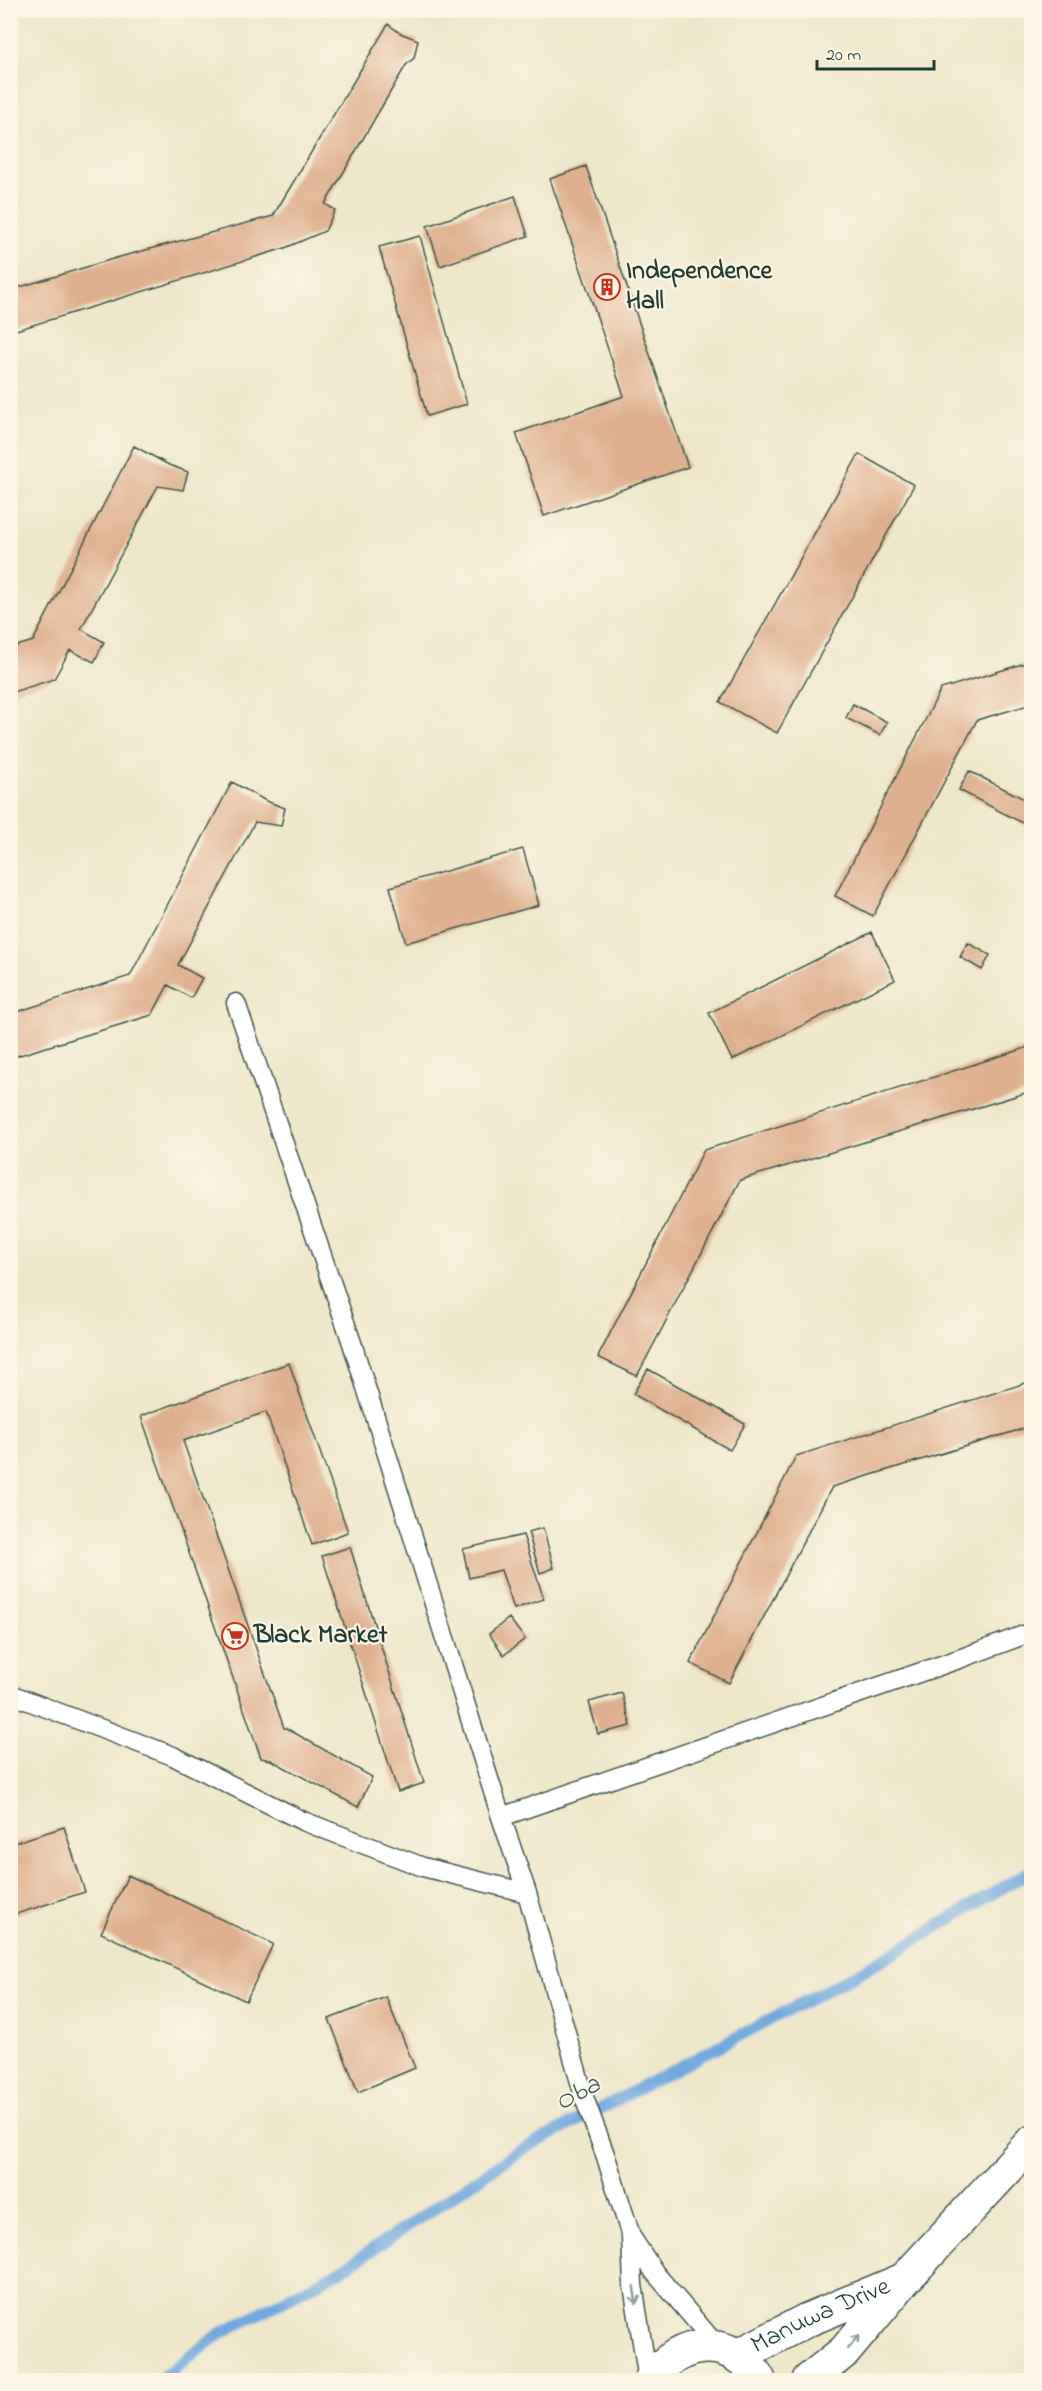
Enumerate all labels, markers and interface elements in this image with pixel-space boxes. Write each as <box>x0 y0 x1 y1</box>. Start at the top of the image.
scale bar <box>817 33 934 71</box>
text: 20 m <box>826 43 861 69</box>
place label: Independence Hall <box>626 253 773 321</box>
building icon: Independence Hall <box>592 272 622 302</box>
place label: Black Market <box>253 1617 388 1655</box>
supermarket icon: Black Market <box>220 1621 250 1651</box>
water label: Oba <box>548 2066 608 2122</box>
street label: Manuwa Drive <box>745 2268 897 2365</box>
one-way arrow <box>629 2284 640 2304</box>
one-way arrow <box>846 2334 859 2350</box>

